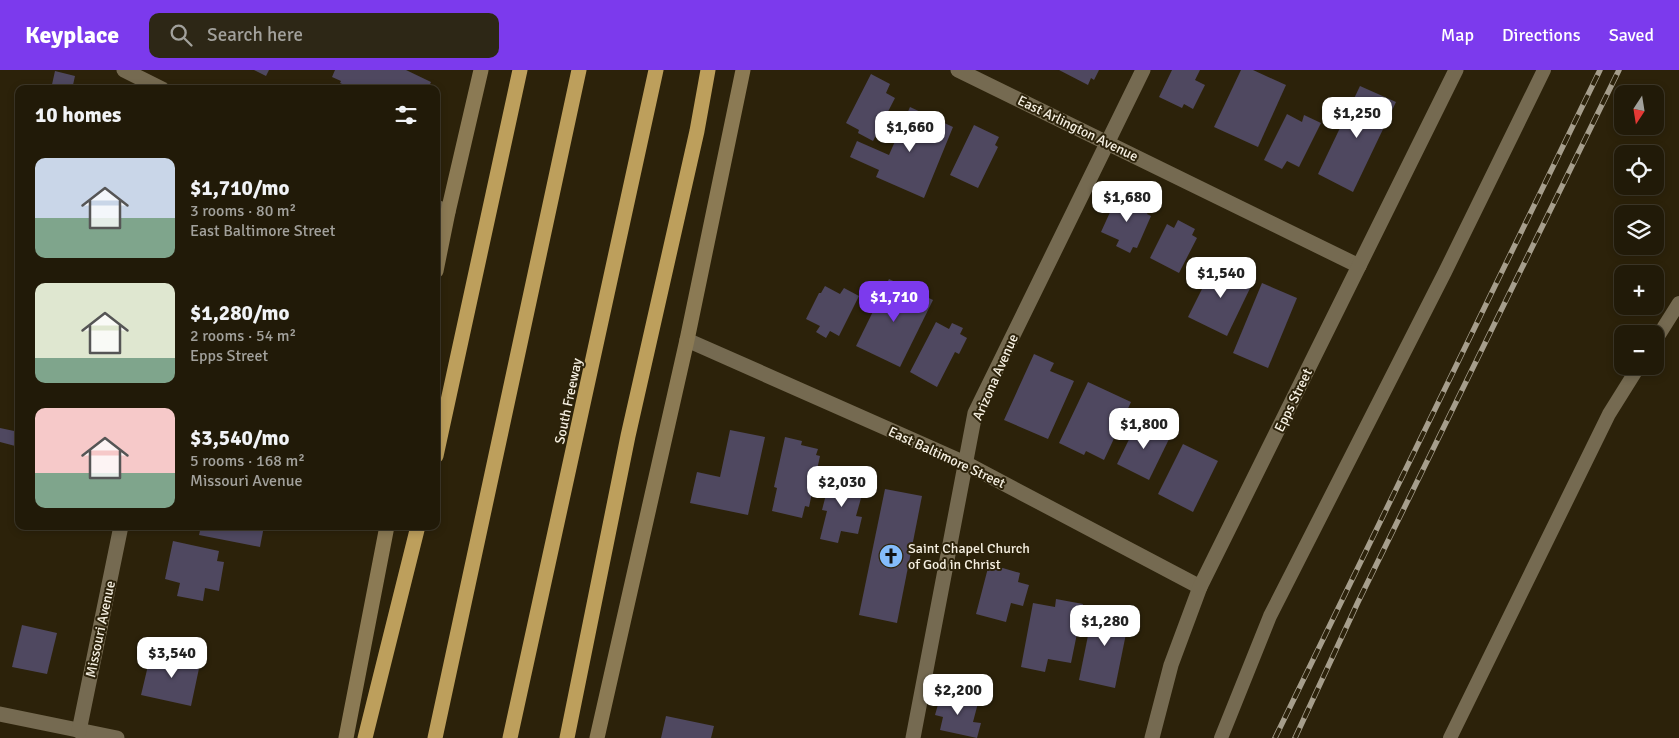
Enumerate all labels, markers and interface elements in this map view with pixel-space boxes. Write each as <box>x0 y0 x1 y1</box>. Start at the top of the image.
search box <box>149 13 499 58</box>
text: Keyplace <box>25 20 119 50</box>
icon: search <box>167 21 195 49</box>
text: Search here <box>207 23 303 47</box>
text: Map <box>1441 24 1474 46</box>
text: Directions <box>1502 24 1581 46</box>
text: Saved <box>1609 24 1654 46</box>
north arrow <box>1614 85 1664 135</box>
map controls <box>1614 85 1664 375</box>
street label: East Arlington Avenue <box>1015 92 1141 165</box>
pin: $1,250 <box>1316 97 1398 139</box>
icon: filters <box>392 101 420 129</box>
text: 10 homes <box>35 102 121 128</box>
text: $1,250 <box>1333 103 1381 123</box>
pin: $1,660 <box>869 111 951 153</box>
text: $1,660 <box>886 117 934 137</box>
button: locate <box>1614 145 1664 195</box>
text: $1,710/mo <box>190 175 289 201</box>
icon: home <box>75 178 135 238</box>
pin: $1,680 <box>1086 180 1168 223</box>
text: $1,680 <box>1103 187 1151 207</box>
text: 3 rooms · 80 m² <box>190 201 296 221</box>
button: layers <box>1614 205 1664 255</box>
text: East Baltimore Street <box>190 221 335 241</box>
pin: $1,540 <box>1180 256 1262 299</box>
text: $1,540 <box>1197 263 1245 283</box>
button: + <box>1614 265 1664 315</box>
pin: $1,710 <box>853 280 935 323</box>
text: $1,710 <box>870 287 918 307</box>
text: $1,280/mo <box>190 300 289 326</box>
icon: home <box>75 303 135 363</box>
button: − <box>1614 325 1664 375</box>
text: 2 rooms · 54 m² <box>190 326 296 346</box>
street label: Arizona Avenue <box>969 331 1022 423</box>
text: Epps Street <box>190 346 268 366</box>
street label: South Freeway <box>551 356 586 446</box>
street label: Epps Street <box>1271 366 1316 435</box>
pin: $1,800 <box>1103 408 1185 450</box>
text: $1,800 <box>1120 414 1168 434</box>
street label: East Baltimore Street <box>886 423 1008 492</box>
text: $3,540/mo <box>190 425 289 451</box>
icon: home <box>75 428 135 488</box>
text: 5 rooms · 168 m² <box>190 451 305 471</box>
pin: $2,030 <box>801 466 883 508</box>
text: Missouri Avenue <box>190 471 302 491</box>
text: $2,030 <box>818 472 866 492</box>
place label: Saint Chapel Church of God in Christ <box>908 540 1030 573</box>
church icon: Saint Chapel Church of God in Christ <box>878 543 904 569</box>
street label: Missouri Avenue <box>82 579 119 679</box>
pin: $1,280 <box>1064 604 1146 647</box>
text: $1,280 <box>1081 611 1129 631</box>
pin: $3,540 <box>131 636 213 679</box>
text: $3,540 <box>148 643 196 663</box>
pin: $2,200 <box>917 674 999 716</box>
text: $2,200 <box>934 680 982 700</box>

